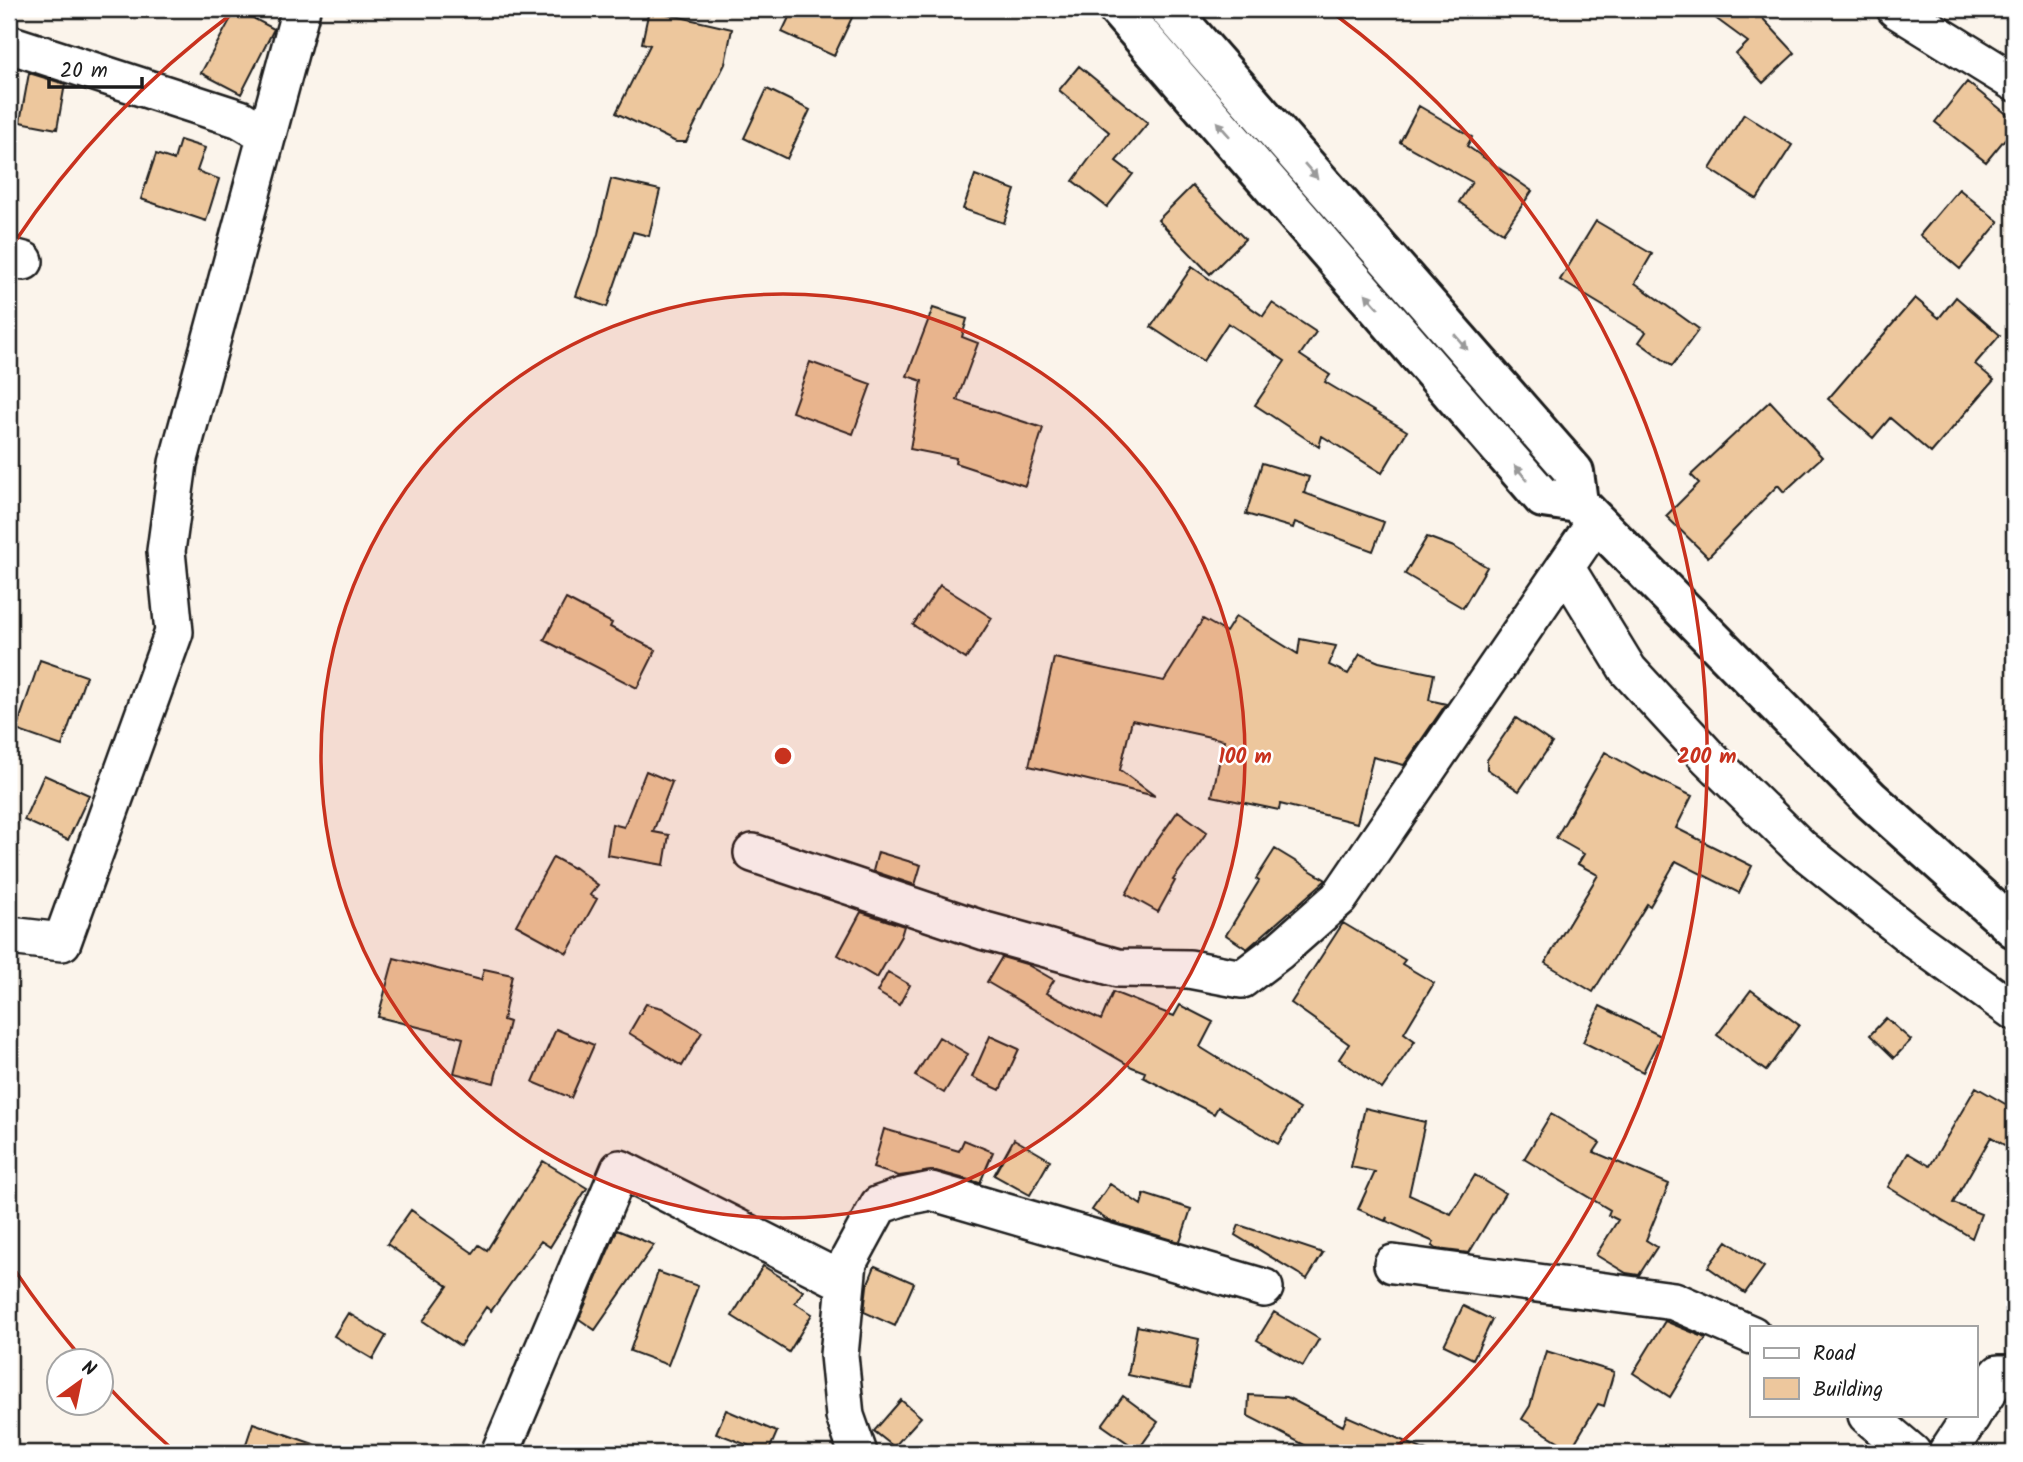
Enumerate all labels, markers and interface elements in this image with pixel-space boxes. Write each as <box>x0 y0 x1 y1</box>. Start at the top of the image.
scale bar <box>49 46 142 90</box>
text: 20 m <box>60 55 108 88</box>
one-way arrow <box>1216 121 1231 138</box>
one-way arrow <box>1303 162 1318 179</box>
one-way arrow <box>1364 292 1380 310</box>
one-way arrow <box>1453 333 1469 351</box>
one-way arrow <box>1514 464 1529 481</box>
text: 100 m <box>1218 741 1272 774</box>
text: 200 m <box>1677 741 1737 774</box>
centre of rings <box>771 744 795 768</box>
legend <box>1750 1326 1978 1416</box>
text: Road <box>1813 1338 1856 1371</box>
north arrow <box>46 1346 116 1416</box>
text: N <box>75 1354 101 1385</box>
text: Building <box>1813 1374 1883 1407</box>

